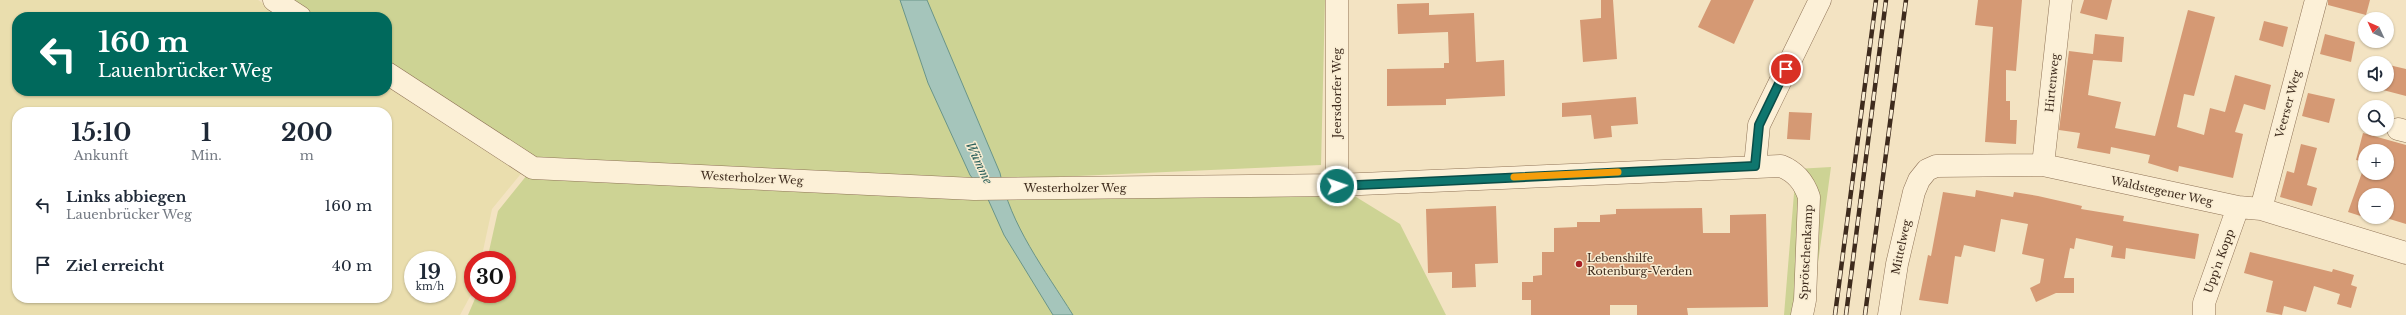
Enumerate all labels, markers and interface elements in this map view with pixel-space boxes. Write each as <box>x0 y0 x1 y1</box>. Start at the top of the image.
north arrow <box>2358 12 2394 48</box>
map controls <box>2358 12 2394 224</box>
text: 160 m <box>98 25 189 60</box>
icon: left <box>32 28 84 80</box>
street label: Jeersdorfer Weg <box>1330 48 1344 140</box>
pin <box>1769 52 1803 86</box>
street label: Hirtenweg <box>2042 52 2062 113</box>
button: sound <box>2358 56 2394 92</box>
icon: arrive <box>1775 58 1797 80</box>
text: Lauenbrücker Weg <box>98 60 272 82</box>
street label: Veerser Weg <box>2272 68 2304 140</box>
button: search <box>2358 100 2394 136</box>
text: 15:10 <box>71 118 131 147</box>
text: 1 <box>201 118 211 147</box>
text: 200 <box>281 118 333 147</box>
water label: Wümme <box>963 139 996 187</box>
button: + <box>2358 144 2394 180</box>
text: Ankunft <box>74 147 129 164</box>
text: Min. <box>191 147 222 164</box>
text: m <box>300 147 314 164</box>
position arrow <box>1316 165 1358 207</box>
street label: Westerholzer Weg <box>699 168 804 188</box>
street label: Waldstegener Weg <box>2109 173 2215 209</box>
street label: Westerholzer Weg <box>1023 181 1127 195</box>
text: Links abbiegen <box>66 187 186 206</box>
button: − <box>2358 188 2394 224</box>
icon: left <box>32 194 54 216</box>
text: 160 m <box>325 196 372 215</box>
street label: Sprötschenkamp <box>1797 204 1815 300</box>
text: Lauenbrücker Weg <box>66 206 192 223</box>
street label: Mittelweg <box>1888 218 1914 276</box>
street label: Upp'n Kopp <box>2201 227 2237 295</box>
speed limit sign: 30 <box>464 251 516 303</box>
place label: Lebenshilfe Rotenburg-Verden <box>1587 251 1693 278</box>
icon: arrive <box>32 254 54 276</box>
text: Ziel erreicht <box>66 256 164 275</box>
text: 40 m <box>332 256 372 275</box>
marker: Lebenshilfe Rotenburg-Verden <box>1574 259 1584 269</box>
text: 19 <box>419 260 441 284</box>
text: km/h <box>416 280 444 293</box>

